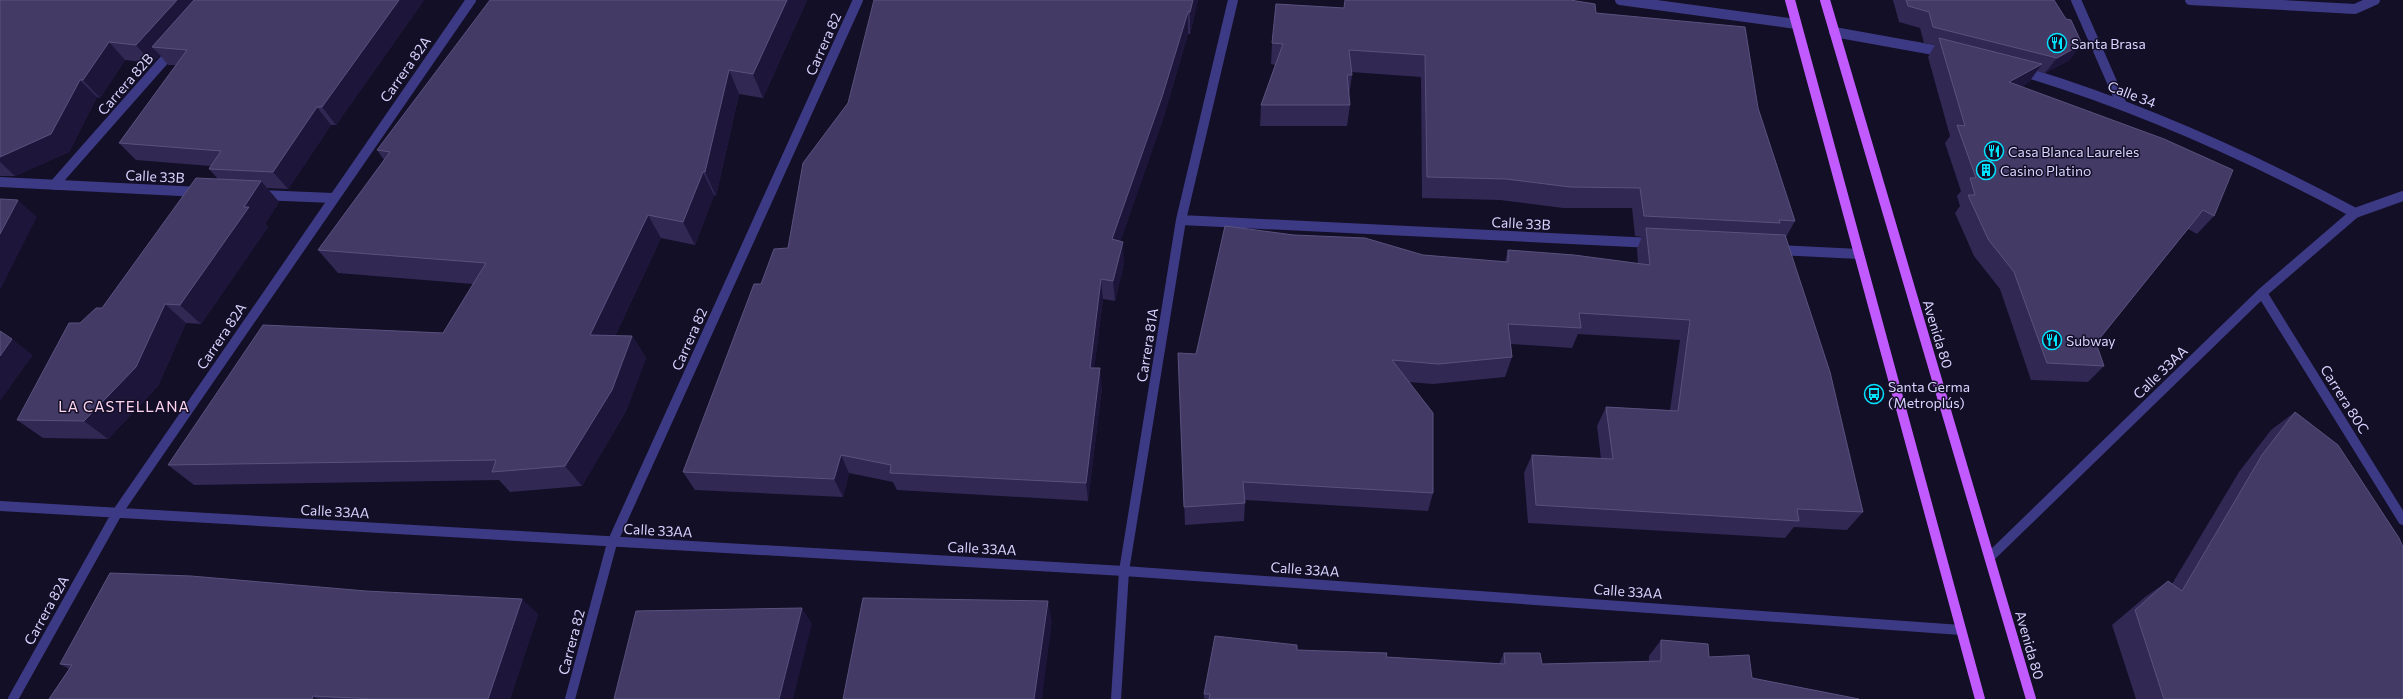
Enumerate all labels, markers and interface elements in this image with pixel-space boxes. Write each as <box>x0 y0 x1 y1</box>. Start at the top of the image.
street label: Carrera 82 <box>802 10 844 78</box>
street label: Carrera 82A <box>376 32 434 105</box>
restaurant icon: Santa Brasa <box>2046 32 2068 54</box>
place label: Santa Brasa <box>2071 35 2146 52</box>
street label: Carrera 82B <box>94 50 156 118</box>
street label: Calle 34 <box>2105 77 2159 111</box>
restaurant icon: Casa Blanca Laureles <box>1983 140 2005 162</box>
place label: Casa Blanca Laureles <box>2008 143 2139 160</box>
building icon: Casino Platino <box>1975 159 1997 181</box>
place label: Casino Platino <box>2000 162 2091 179</box>
street label: Calle 33B <box>125 166 185 186</box>
street label: Calle 33B <box>1491 213 1551 233</box>
street label: Avenida 80 <box>1920 298 1956 370</box>
street label: Carrera 82A <box>193 299 250 373</box>
street label: Carrera 82 <box>668 305 710 373</box>
street label: Carrera 81A <box>1133 306 1161 383</box>
restaurant icon: Subway <box>2041 329 2063 351</box>
place label: Subway <box>2066 332 2116 349</box>
street label: Calle 33AA <box>2129 342 2191 402</box>
street label: Carrera 80C <box>2317 361 2373 437</box>
place label: Santa Germa (Metroplús) <box>1888 378 1970 411</box>
bus stop icon: Santa Germa (Metroplús) <box>1863 383 1885 405</box>
district label: LA CASTELLANA <box>58 397 190 415</box>
street label: Calle 33AA <box>300 501 370 521</box>
street label: Calle 33AA <box>623 520 693 540</box>
street label: Calle 33AA <box>947 538 1017 558</box>
street label: Calle 33AA <box>1270 558 1340 580</box>
street label: Carrera 82A <box>20 572 72 648</box>
street label: Calle 33AA <box>1593 580 1663 602</box>
street label: Carrera 82 <box>554 607 588 677</box>
street label: Avenida 80 <box>2012 609 2048 681</box>

